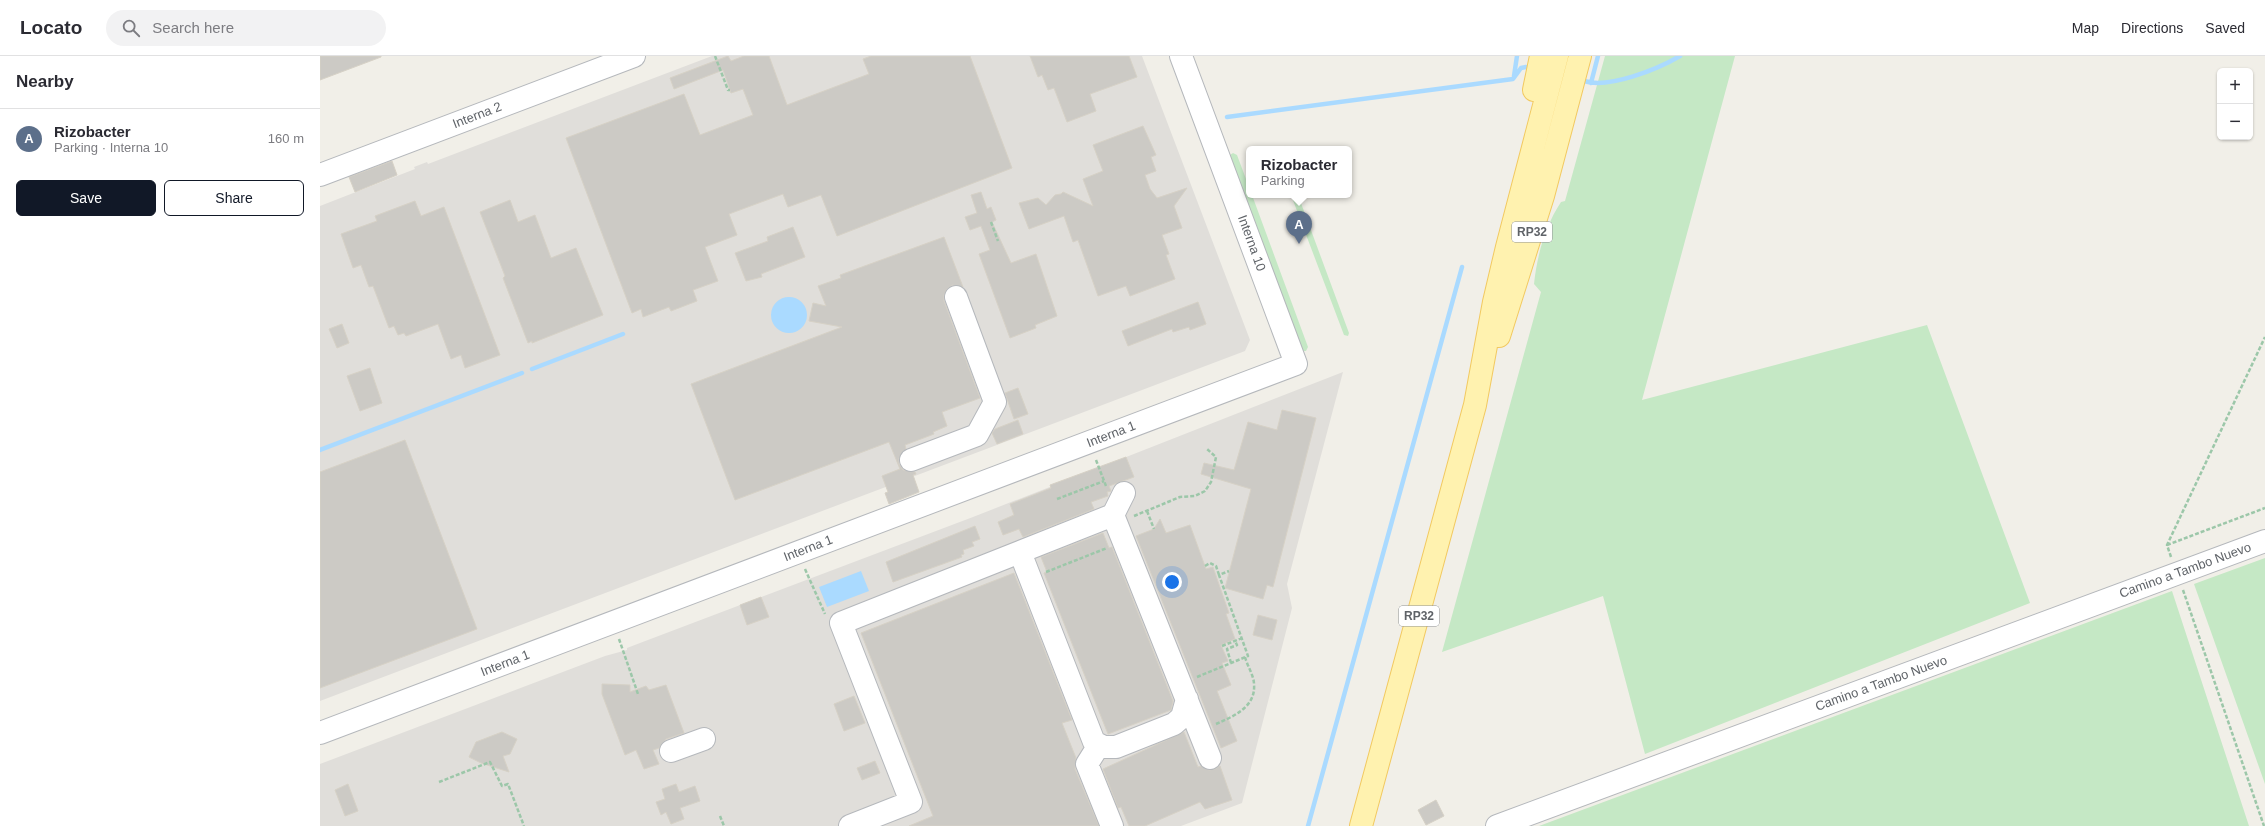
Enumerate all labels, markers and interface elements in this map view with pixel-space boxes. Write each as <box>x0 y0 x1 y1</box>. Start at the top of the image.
search box <box>106 10 386 46</box>
text: Locato <box>20 17 82 38</box>
icon: search <box>120 17 142 39</box>
text: Search here <box>152 19 234 36</box>
text: Map <box>2072 20 2099 36</box>
text: Directions <box>2121 20 2183 36</box>
text: Saved <box>2205 20 2245 36</box>
map controls <box>2217 68 2253 140</box>
button: + <box>2217 68 2253 104</box>
text: Nearby <box>16 72 74 91</box>
street label: Interna 2 <box>450 99 504 131</box>
button: − <box>2217 104 2253 140</box>
text: Rizobacter <box>54 123 131 140</box>
text: A <box>24 131 34 146</box>
text: 160 m <box>268 131 304 146</box>
text: Parking · Interna 10 <box>54 140 168 155</box>
popup <box>1246 146 1352 198</box>
text: Rizobacter <box>1261 156 1337 173</box>
text: Parking <box>1261 173 1305 188</box>
button: Save <box>16 180 156 216</box>
button: Share <box>164 180 304 216</box>
pin: A <box>1286 211 1312 244</box>
street label: Interna 10 <box>1235 213 1269 273</box>
road number: RP32 <box>1512 222 1552 242</box>
street label: Interna 1 <box>1084 418 1138 450</box>
street label: Interna 1 <box>781 532 835 564</box>
street label: Camino a Tambo Nuevo <box>2117 539 2253 601</box>
your location <box>1162 572 1182 592</box>
road number: RP32 <box>1399 606 1439 626</box>
street label: Interna 1 <box>478 647 532 679</box>
street label: Camino a Tambo Nuevo <box>1813 652 1949 714</box>

